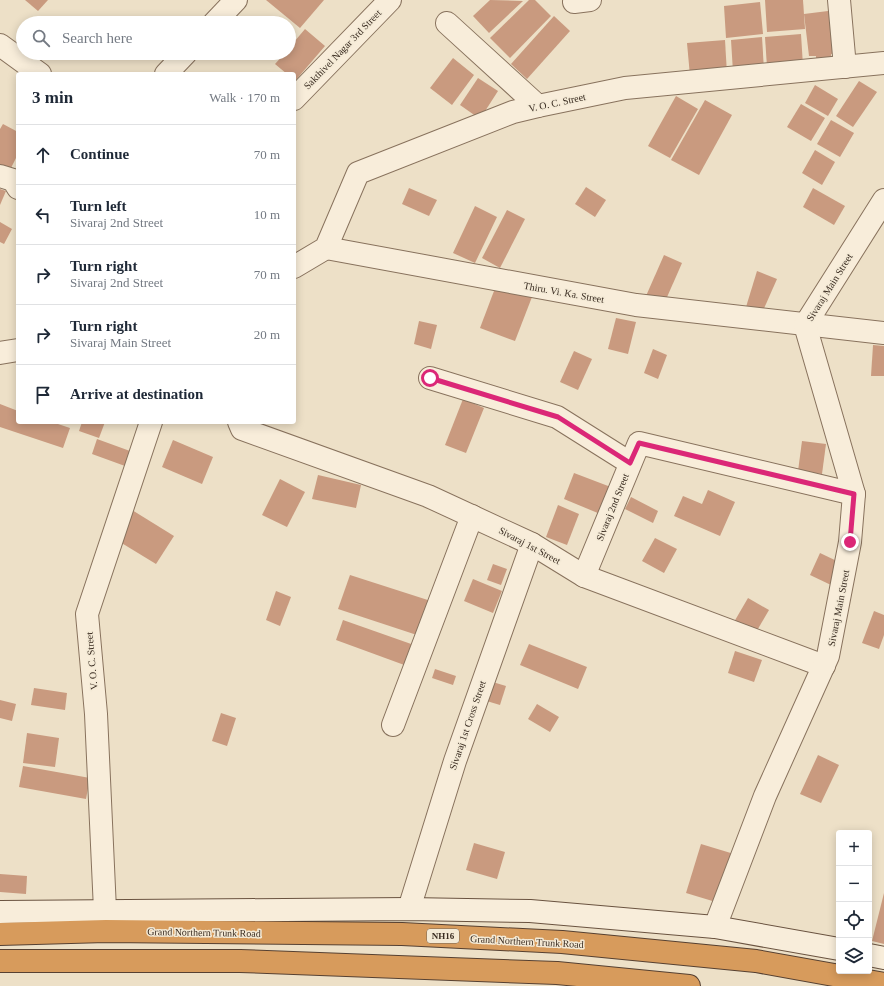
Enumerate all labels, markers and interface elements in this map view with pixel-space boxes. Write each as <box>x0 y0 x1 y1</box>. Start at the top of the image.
street label: Sakthivel Nagar 3rd Street <box>301 7 383 91</box>
search box <box>16 16 296 60</box>
icon: search <box>30 27 52 49</box>
text: Search here <box>62 30 132 46</box>
text: 3 min <box>32 88 73 107</box>
text: Walk · 170 m <box>209 90 280 105</box>
street label: V. O. C. Street <box>528 91 587 114</box>
icon: ahead <box>32 144 54 166</box>
text: Continue <box>70 146 129 162</box>
text: 70 m <box>254 147 280 162</box>
text: Turn left <box>70 198 127 214</box>
icon: left <box>32 204 54 226</box>
text: 10 m <box>254 207 280 222</box>
text: Sivaraj 2nd Street <box>70 215 163 230</box>
street label: Sivaraj Main Street <box>804 251 855 323</box>
text: Turn right <box>70 258 137 274</box>
icon: right <box>32 264 54 286</box>
text: 70 m <box>254 267 280 282</box>
text: Sivaraj 2nd Street <box>70 275 163 290</box>
street label: Thiru. Vi. Ka. Street <box>523 280 605 305</box>
text: Turn right <box>70 318 137 334</box>
icon: right <box>32 324 54 346</box>
text: 20 m <box>254 327 280 342</box>
text: Sivaraj Main Street <box>70 335 171 350</box>
route start <box>421 369 439 387</box>
icon: arrive <box>32 384 54 406</box>
text: Arrive at destination <box>70 386 203 402</box>
street label: Sivaraj 2nd Street <box>594 472 631 542</box>
street label: Sivaraj 1st Street <box>497 525 563 566</box>
route end <box>841 533 859 551</box>
street label: Sivaraj Main Street <box>826 569 851 647</box>
street label: V. O. C. Street <box>83 631 100 690</box>
street label: Sivaraj 1st Cross Street <box>447 679 488 771</box>
map controls <box>836 830 872 974</box>
button: + <box>836 830 872 866</box>
button: − <box>836 866 872 902</box>
button: locate <box>836 902 872 938</box>
street label: Grand Northern Trunk Road <box>147 926 261 939</box>
road number: NH16 <box>427 929 459 943</box>
street label: Grand Northern Trunk Road <box>470 933 584 950</box>
button: layers <box>836 938 872 974</box>

